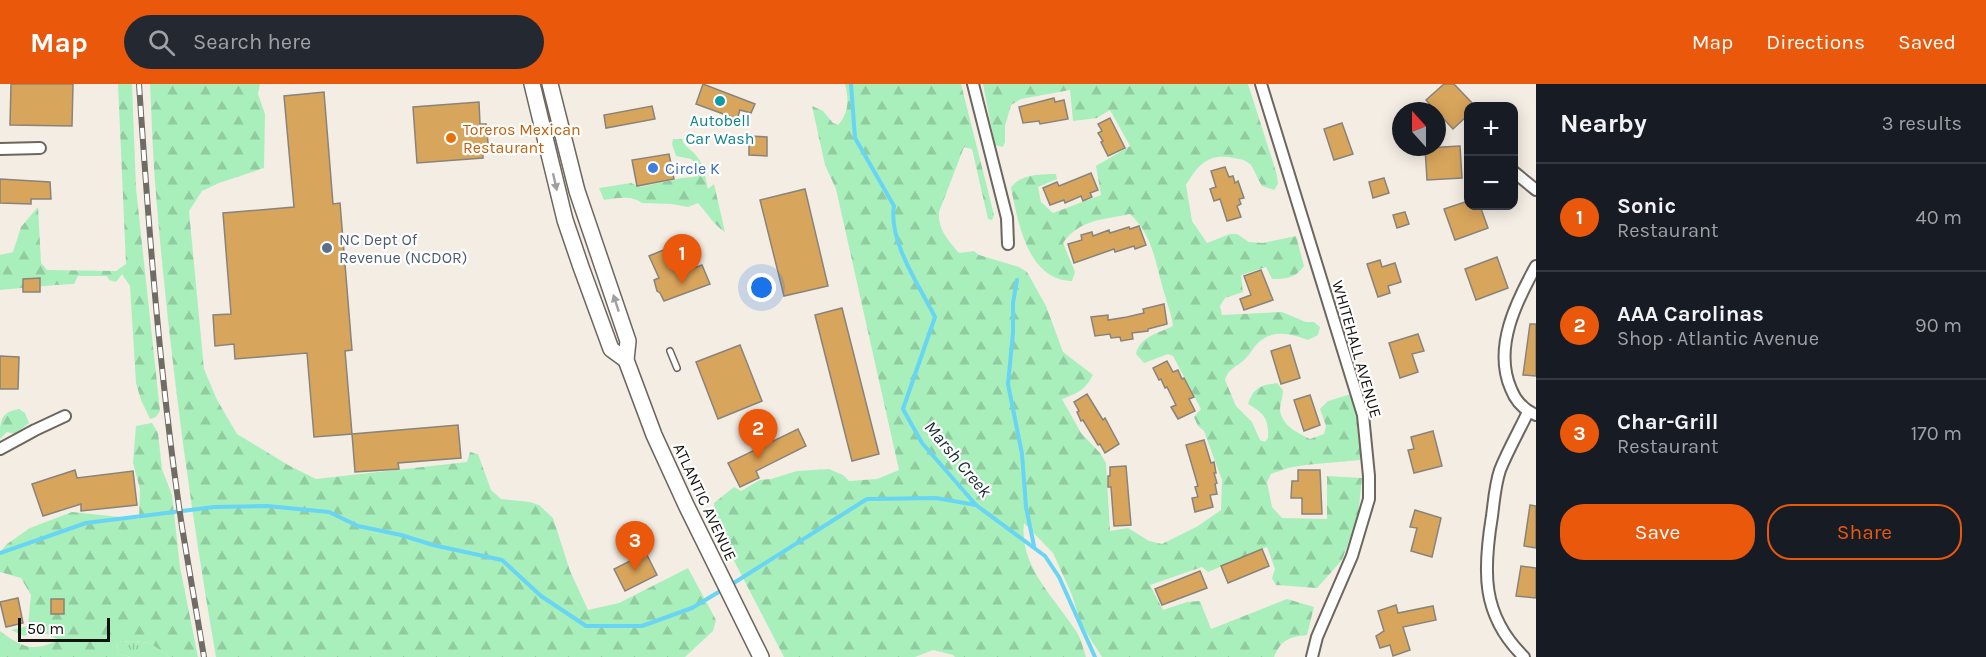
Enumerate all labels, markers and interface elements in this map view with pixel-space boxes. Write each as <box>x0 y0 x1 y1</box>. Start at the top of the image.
search box <box>124 15 544 69</box>
text: Map <box>30 26 88 59</box>
icon: search <box>145 26 178 59</box>
text: Search here <box>193 29 311 55</box>
text: Map <box>1692 30 1733 54</box>
text: Directions <box>1766 30 1865 54</box>
text: Saved <box>1898 30 1956 54</box>
marker: Autobell Car Wash <box>713 94 727 108</box>
north arrow <box>1392 102 1446 156</box>
map controls <box>1464 102 1518 210</box>
button: + <box>1464 102 1518 156</box>
text: Nearby <box>1560 108 1647 139</box>
place label: Autobell Car Wash <box>686 111 754 148</box>
text: 3 results <box>1882 112 1962 135</box>
place label: Toreros Mexican Restaurant <box>463 120 581 157</box>
marker: Toreros Mexican Restaurant <box>444 131 458 145</box>
button: − <box>1464 156 1518 210</box>
place label: Circle K <box>665 159 720 178</box>
marker: Circle K <box>646 161 660 175</box>
one-way arrow <box>551 173 561 191</box>
text: Sonic <box>1617 193 1676 219</box>
text: 1 <box>1576 206 1583 229</box>
text: 40 m <box>1916 206 1962 229</box>
text: Restaurant <box>1617 219 1719 242</box>
place label: NC Dept Of Revenue (NCDOR) <box>339 230 467 267</box>
pin: 1 <box>662 234 702 284</box>
marker: NC Dept Of Revenue (NCDOR) <box>320 241 334 255</box>
your location <box>747 273 776 302</box>
street label: WHITEHALL AVENUE <box>1328 278 1386 420</box>
one-way arrow <box>611 294 620 312</box>
text: AAA Carolinas <box>1617 301 1764 327</box>
text: 2 <box>1573 314 1586 337</box>
text: 90 m <box>1915 314 1962 337</box>
text: Shop · Atlantic Avenue <box>1617 327 1819 350</box>
text: Char-Grill <box>1617 409 1719 435</box>
pin: 2 <box>738 410 777 459</box>
water label: Marsh Creek <box>920 416 997 502</box>
text: 3 <box>1573 422 1586 445</box>
text: 170 m <box>1911 422 1962 445</box>
text: Restaurant <box>1617 435 1719 458</box>
street label: ATLANTIC AVENUE <box>669 440 741 564</box>
button: Save <box>1560 504 1755 560</box>
button: Share <box>1767 504 1962 560</box>
pin: 3 <box>616 522 654 571</box>
scale bar <box>18 615 110 642</box>
text: 50 m <box>27 619 64 638</box>

